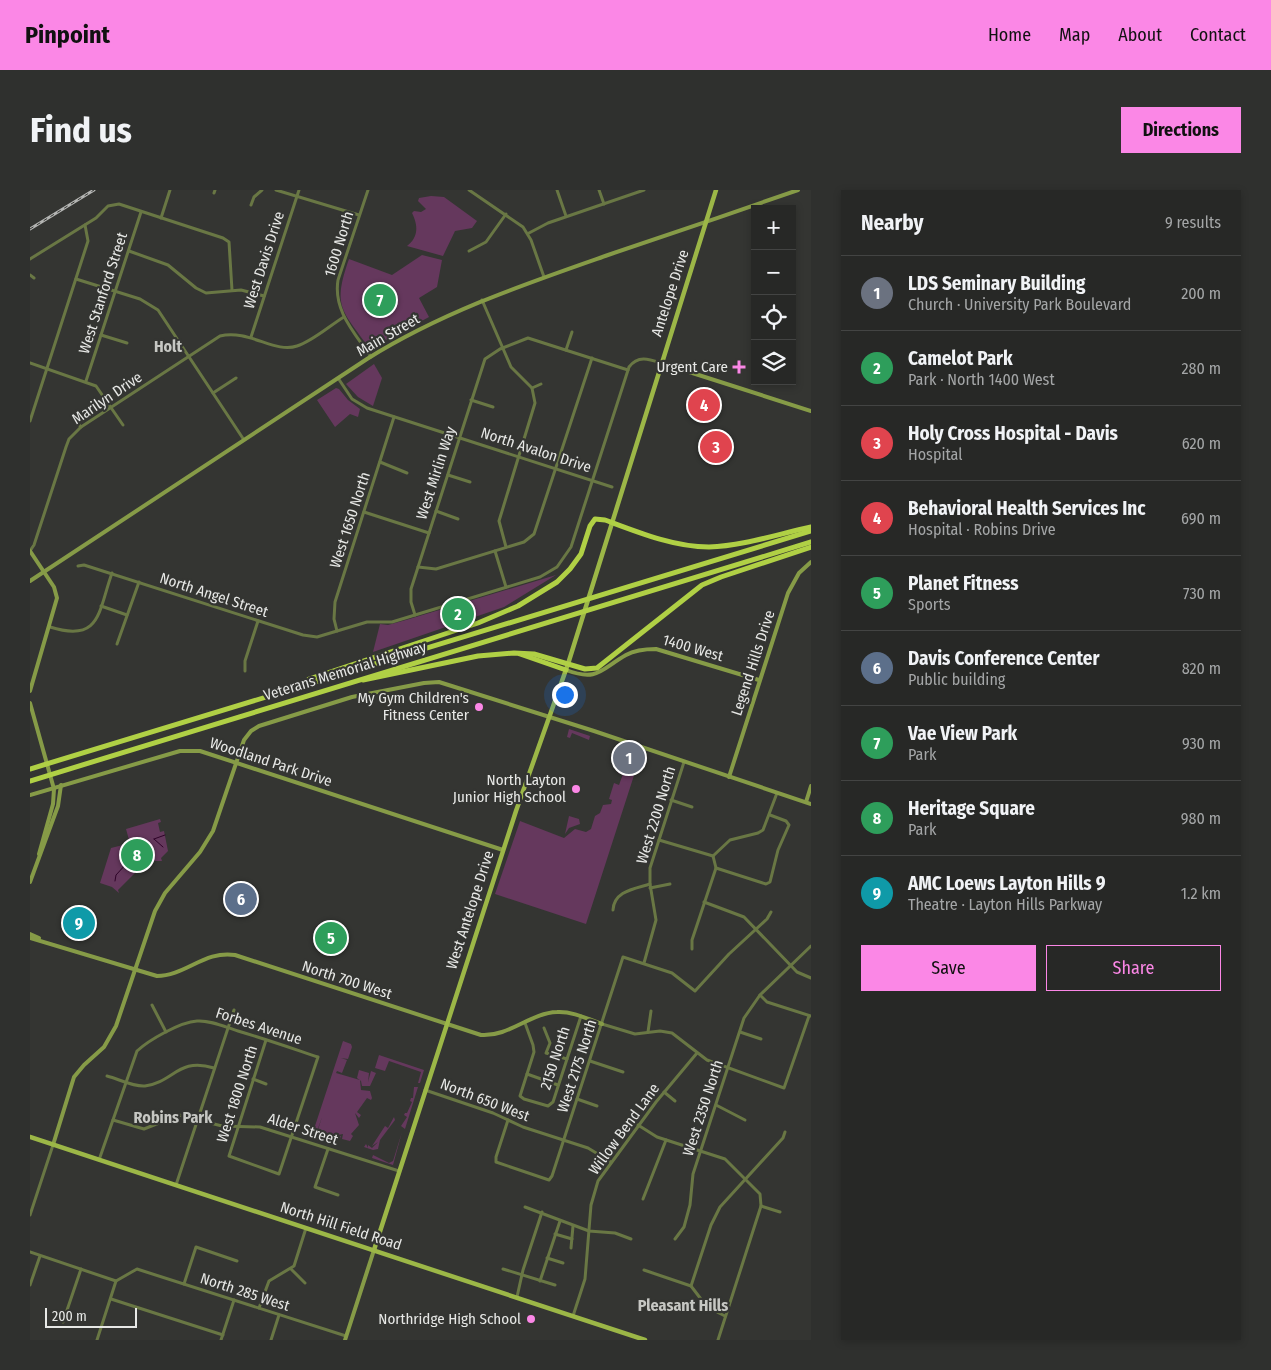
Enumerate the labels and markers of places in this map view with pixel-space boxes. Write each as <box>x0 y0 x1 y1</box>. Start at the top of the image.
pin: 7 <box>364 281 396 319</box>
place label: Urgent Care <box>657 358 728 376</box>
marker: Urgent Care <box>732 360 746 374</box>
pin: 4 <box>688 386 720 424</box>
pin: 3 <box>700 428 732 466</box>
pin: 2 <box>442 595 474 633</box>
place label: My Gym Children's Fitness Center <box>357 689 470 724</box>
marker: My Gym Children's Fitness Center <box>473 701 485 713</box>
pin: 1 <box>613 739 645 777</box>
place label: North Layton Junior High School <box>453 771 566 806</box>
marker: North Layton Junior High School <box>570 783 582 795</box>
pin: 8 <box>121 836 153 874</box>
pin: 6 <box>225 880 257 918</box>
pin: 9 <box>63 904 95 942</box>
pin: 5 <box>315 919 347 957</box>
place label: Northridge High School <box>378 1310 521 1328</box>
marker: Northridge High School <box>525 1313 537 1325</box>

